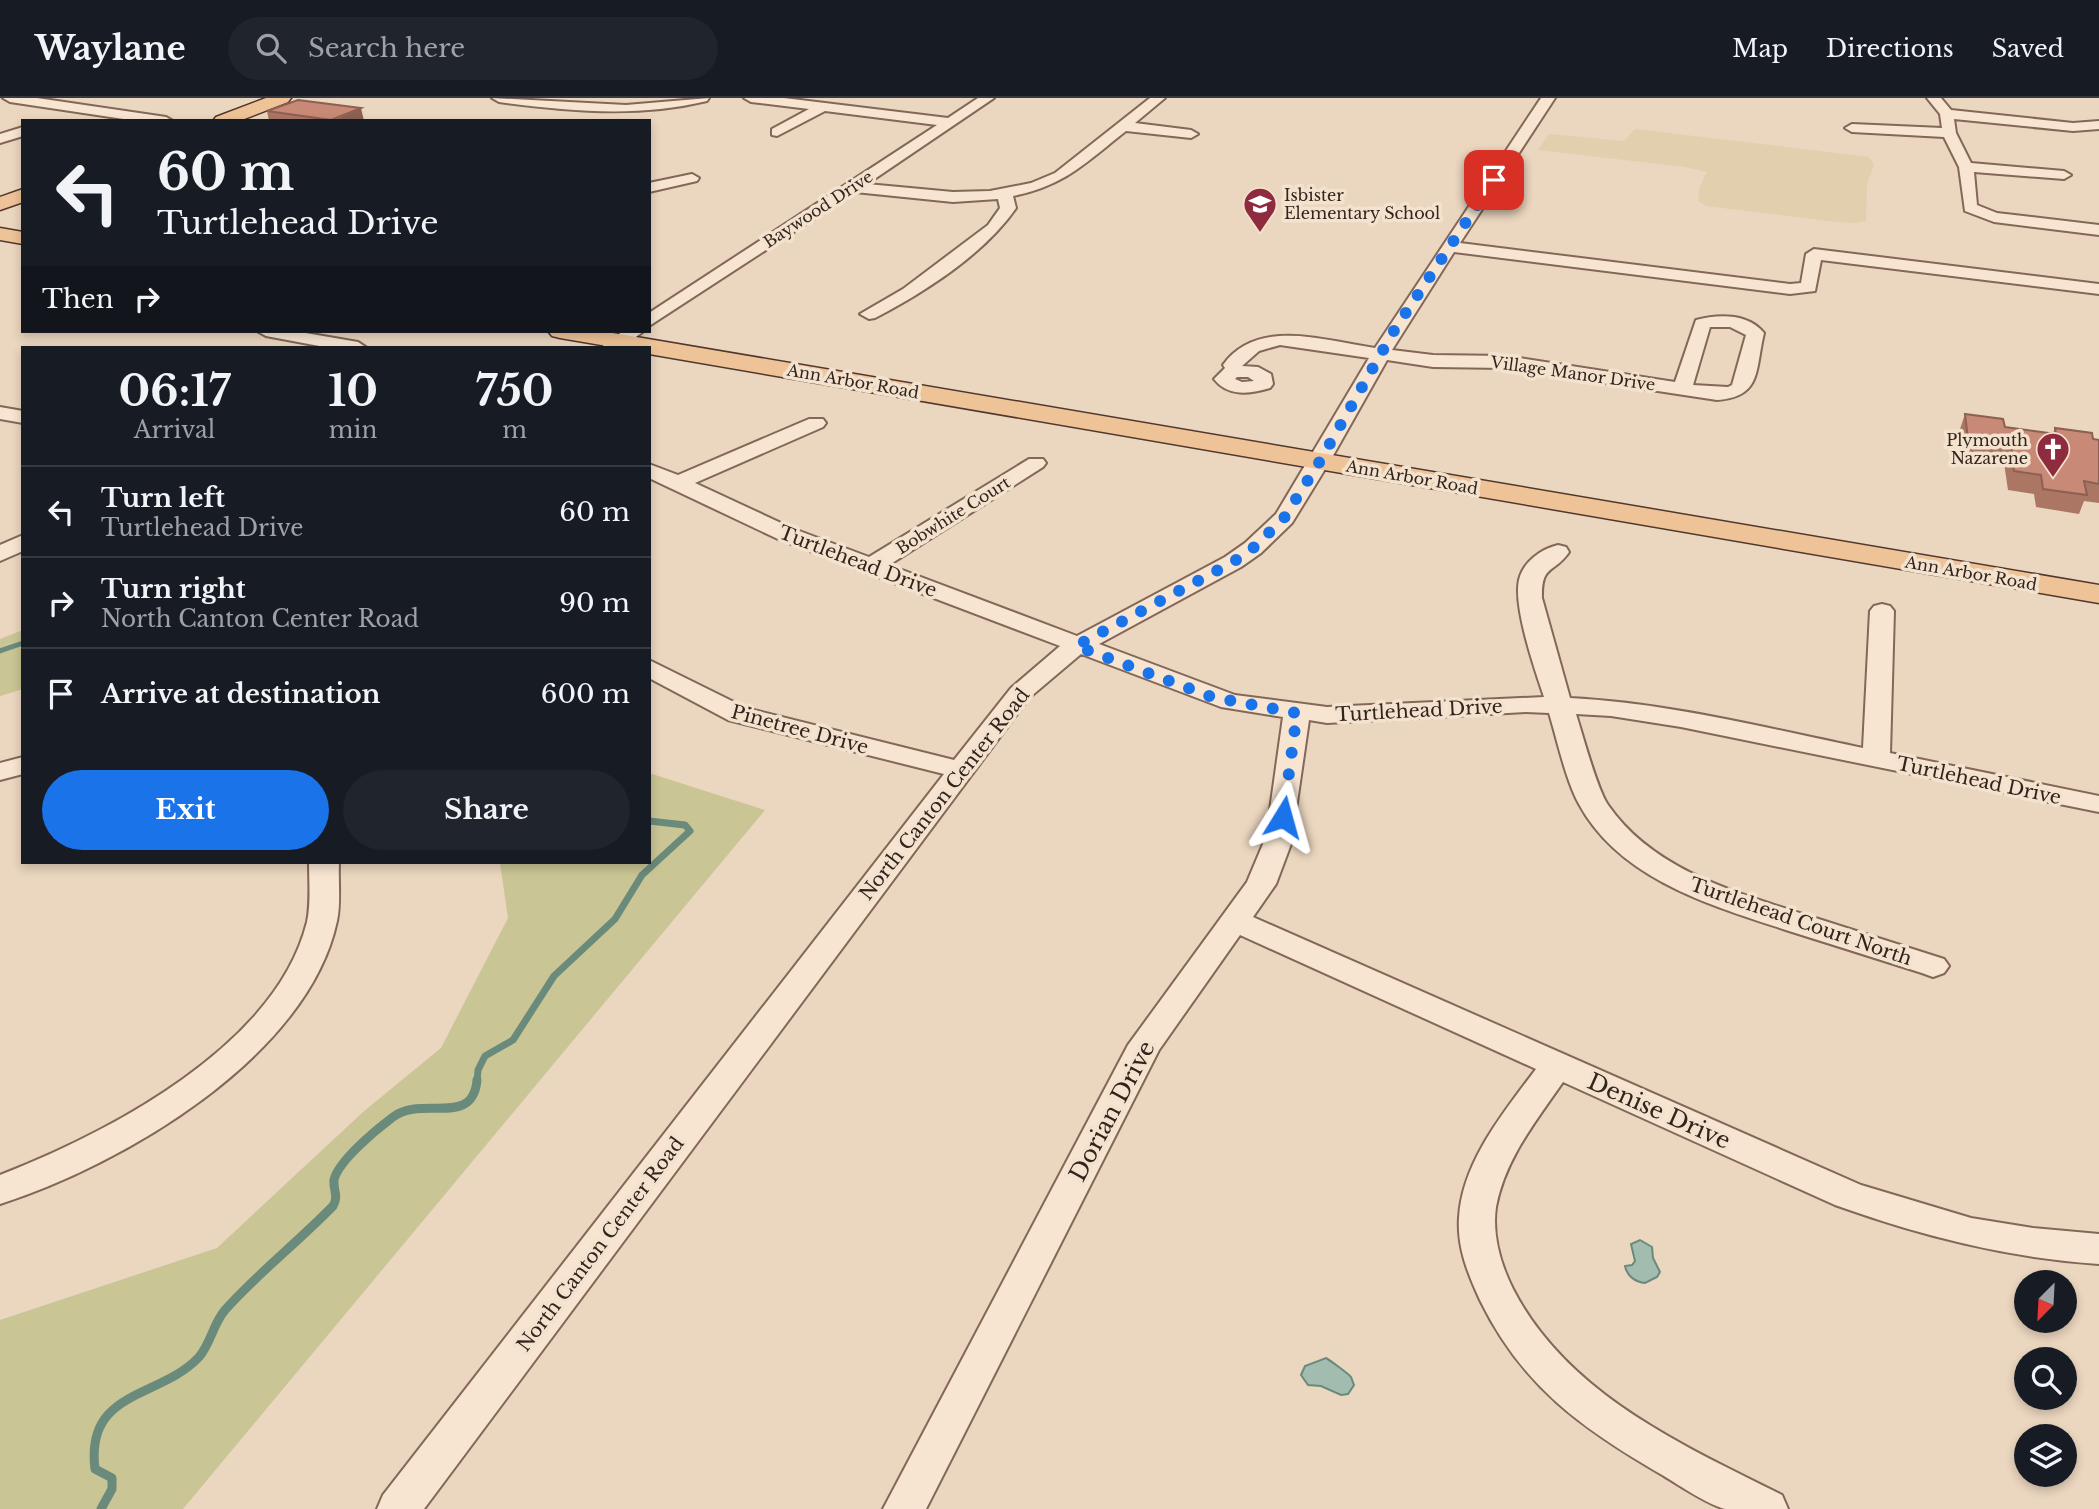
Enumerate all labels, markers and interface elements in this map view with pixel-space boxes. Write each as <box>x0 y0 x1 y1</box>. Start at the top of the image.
search box <box>228 17 718 80</box>
text: Waylane <box>35 28 186 69</box>
icon: search <box>252 29 290 67</box>
text: Search here <box>308 32 465 64</box>
text: Map <box>1732 34 1788 63</box>
text: Directions <box>1826 34 1954 63</box>
text: Saved <box>1992 34 2064 63</box>
text: 60 m <box>157 142 294 203</box>
icon: left <box>42 147 133 238</box>
pin <box>1464 150 1524 210</box>
icon: arrive <box>1475 161 1513 199</box>
street label: Baywood Drive <box>760 166 876 252</box>
school or university icon: Isbister Elementary School <box>1241 185 1279 234</box>
place label: Isbister Elementary School <box>1284 185 1440 223</box>
text: Turtlehead Drive <box>157 203 439 243</box>
icon: right <box>128 280 166 318</box>
text: Then <box>42 283 114 315</box>
street label: Village Manor Drive <box>1489 351 1656 394</box>
street label: Ann Arbor Road <box>784 359 921 402</box>
text: 06:17 <box>119 365 230 417</box>
text: 10 <box>328 365 378 417</box>
text: 750 <box>476 365 553 417</box>
text: Arrival <box>134 416 215 444</box>
text: min <box>329 416 377 444</box>
text: m <box>502 416 527 444</box>
place label: Plymouth Nazarene <box>1946 430 2028 468</box>
church icon: Plymouth Nazarene <box>2034 430 2072 479</box>
street label: Ann Arbor Road <box>1343 455 1480 498</box>
street label: Bobwhite Court <box>892 472 1014 558</box>
text: Turn left <box>101 482 225 514</box>
icon: left <box>42 493 80 531</box>
text: 60 m <box>559 496 630 528</box>
text: Turtlehead Drive <box>101 514 303 542</box>
street label: Turtlehead Drive <box>776 521 940 602</box>
street label: Ann Arbor Road <box>1902 551 2039 594</box>
text: Turn right <box>101 573 246 605</box>
icon: right <box>42 584 80 622</box>
text: 90 m <box>559 587 630 619</box>
text: North Canton Center Road <box>101 605 419 633</box>
icon: arrive <box>42 675 80 713</box>
text: Arrive at destination <box>101 678 381 710</box>
text: 600 m <box>541 678 630 710</box>
street label: North Canton Center Road <box>854 684 1034 905</box>
street label: Turtlehead Drive <box>1335 695 1503 726</box>
street label: Pinetree Drive <box>729 700 871 759</box>
street label: Turtlehead Drive <box>1895 752 2063 809</box>
button: Exit <box>42 770 329 850</box>
button: Share <box>343 770 630 850</box>
position arrow <box>1246 780 1320 854</box>
street label: Turtlehead Court North <box>1687 873 1915 970</box>
street label: Dorian Drive <box>1063 1036 1161 1186</box>
street label: Denise Drive <box>1583 1067 1735 1155</box>
street label: North Canton Center Road <box>512 1132 689 1356</box>
north arrow <box>2014 1270 2077 1334</box>
map controls <box>2014 1270 2077 1487</box>
button: search <box>2014 1347 2077 1410</box>
button: layers <box>2014 1424 2077 1487</box>

